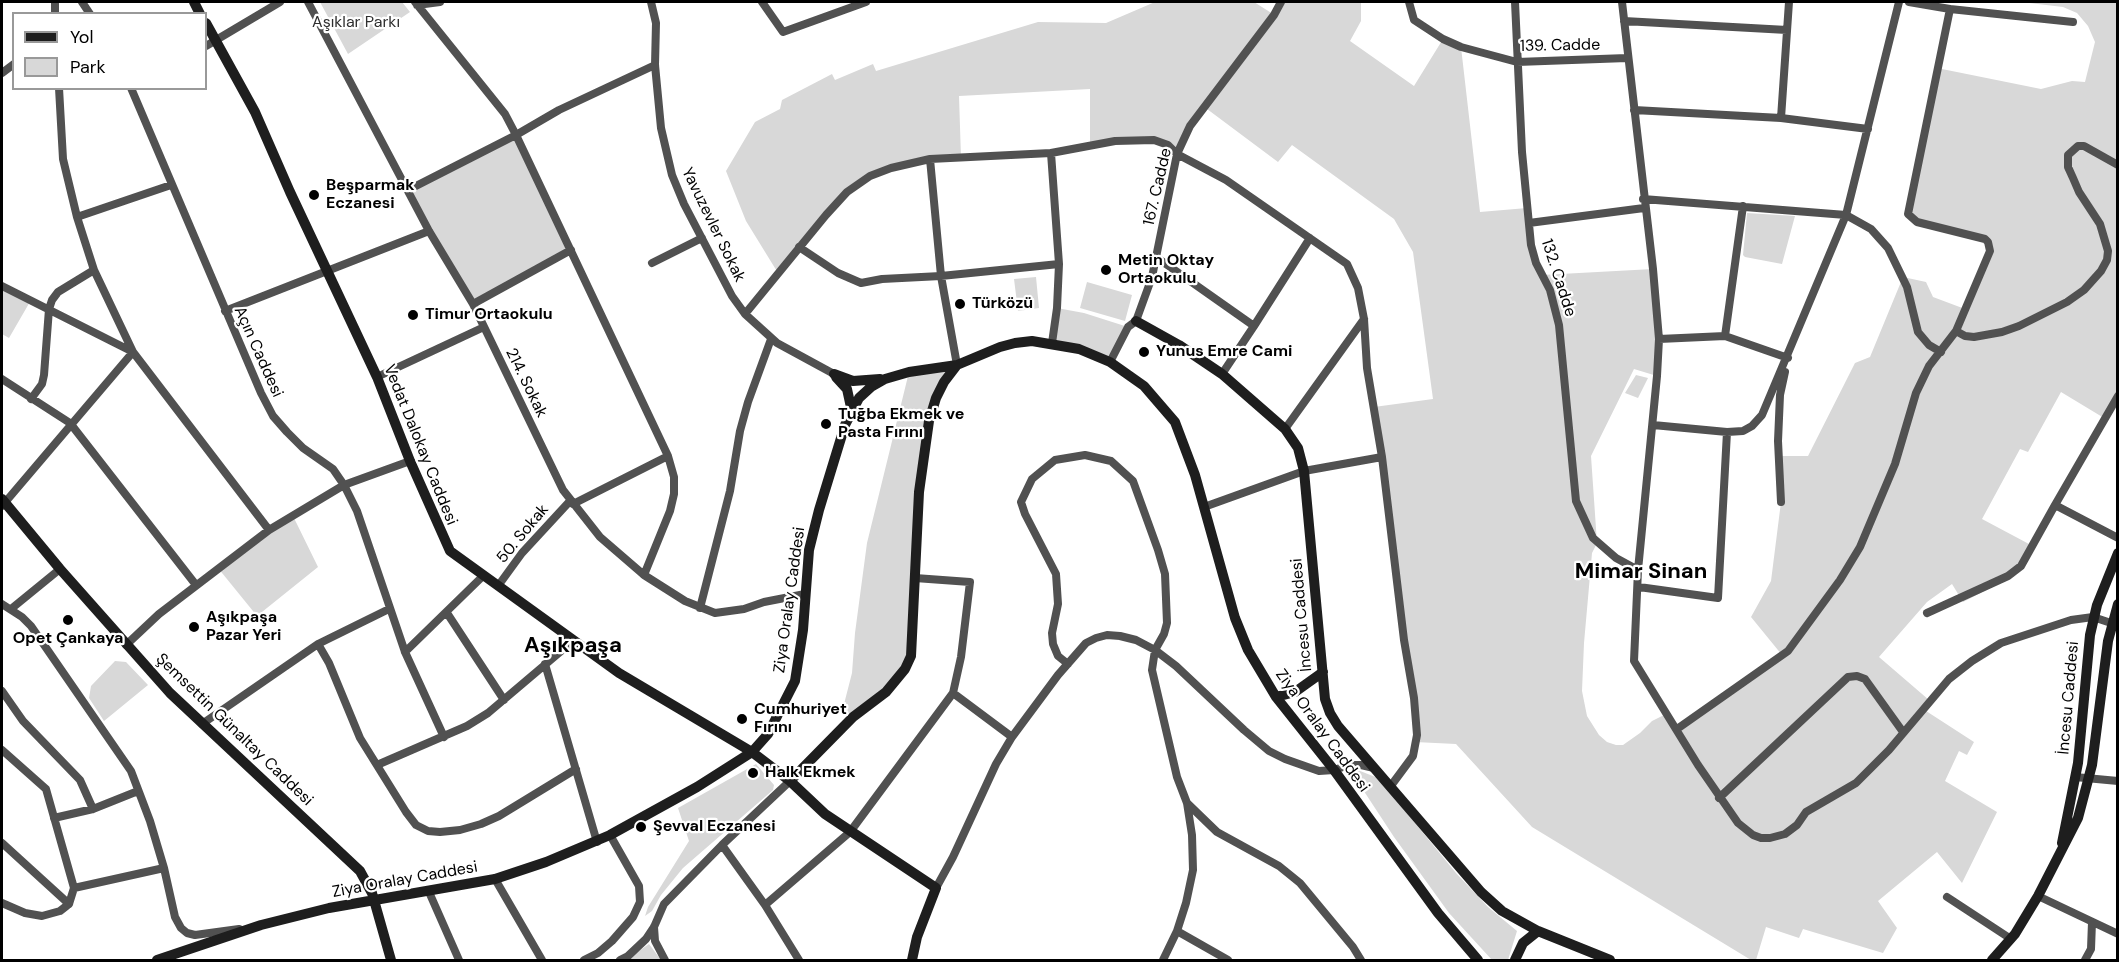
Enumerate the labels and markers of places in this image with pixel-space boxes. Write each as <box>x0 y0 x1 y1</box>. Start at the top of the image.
place label: Beşparmak Eczanesi <box>326 176 414 214</box>
marker: Beşparmak Eczanesi <box>307 188 321 202</box>
place label: Metin Oktay Ortaokulu <box>1118 251 1214 289</box>
marker: Metin Oktay Ortaokulu <box>1099 263 1113 277</box>
place label: Türközü <box>972 294 1033 314</box>
marker: Türközü <box>953 297 967 311</box>
place label: Timur Ortaokulu <box>425 305 553 325</box>
marker: Timur Ortaokulu <box>406 308 420 322</box>
place label: Yunus Emre Cami <box>1156 342 1292 362</box>
marker: Yunus Emre Cami <box>1137 345 1151 359</box>
place label: Tuğba Ekmek ve Pasta Fırını <box>838 405 964 443</box>
marker: Tuğba Ekmek ve Pasta Fırını <box>819 417 833 431</box>
place label: Aşıkpaşa Pazar Yeri <box>206 608 281 646</box>
marker: Opet Çankaya <box>61 613 75 627</box>
marker: Aşıkpaşa Pazar Yeri <box>187 620 201 634</box>
place label: Opet Çankaya <box>13 629 123 649</box>
place label: Cumhuriyet Fırını <box>754 700 847 738</box>
marker: Cumhuriyet Fırını <box>735 712 749 726</box>
place label: Halk Ekmek <box>765 763 856 783</box>
marker: Halk Ekmek <box>746 766 760 780</box>
place label: Şevval Eczanesi <box>653 817 776 837</box>
marker: Şevval Eczanesi <box>634 820 648 834</box>

